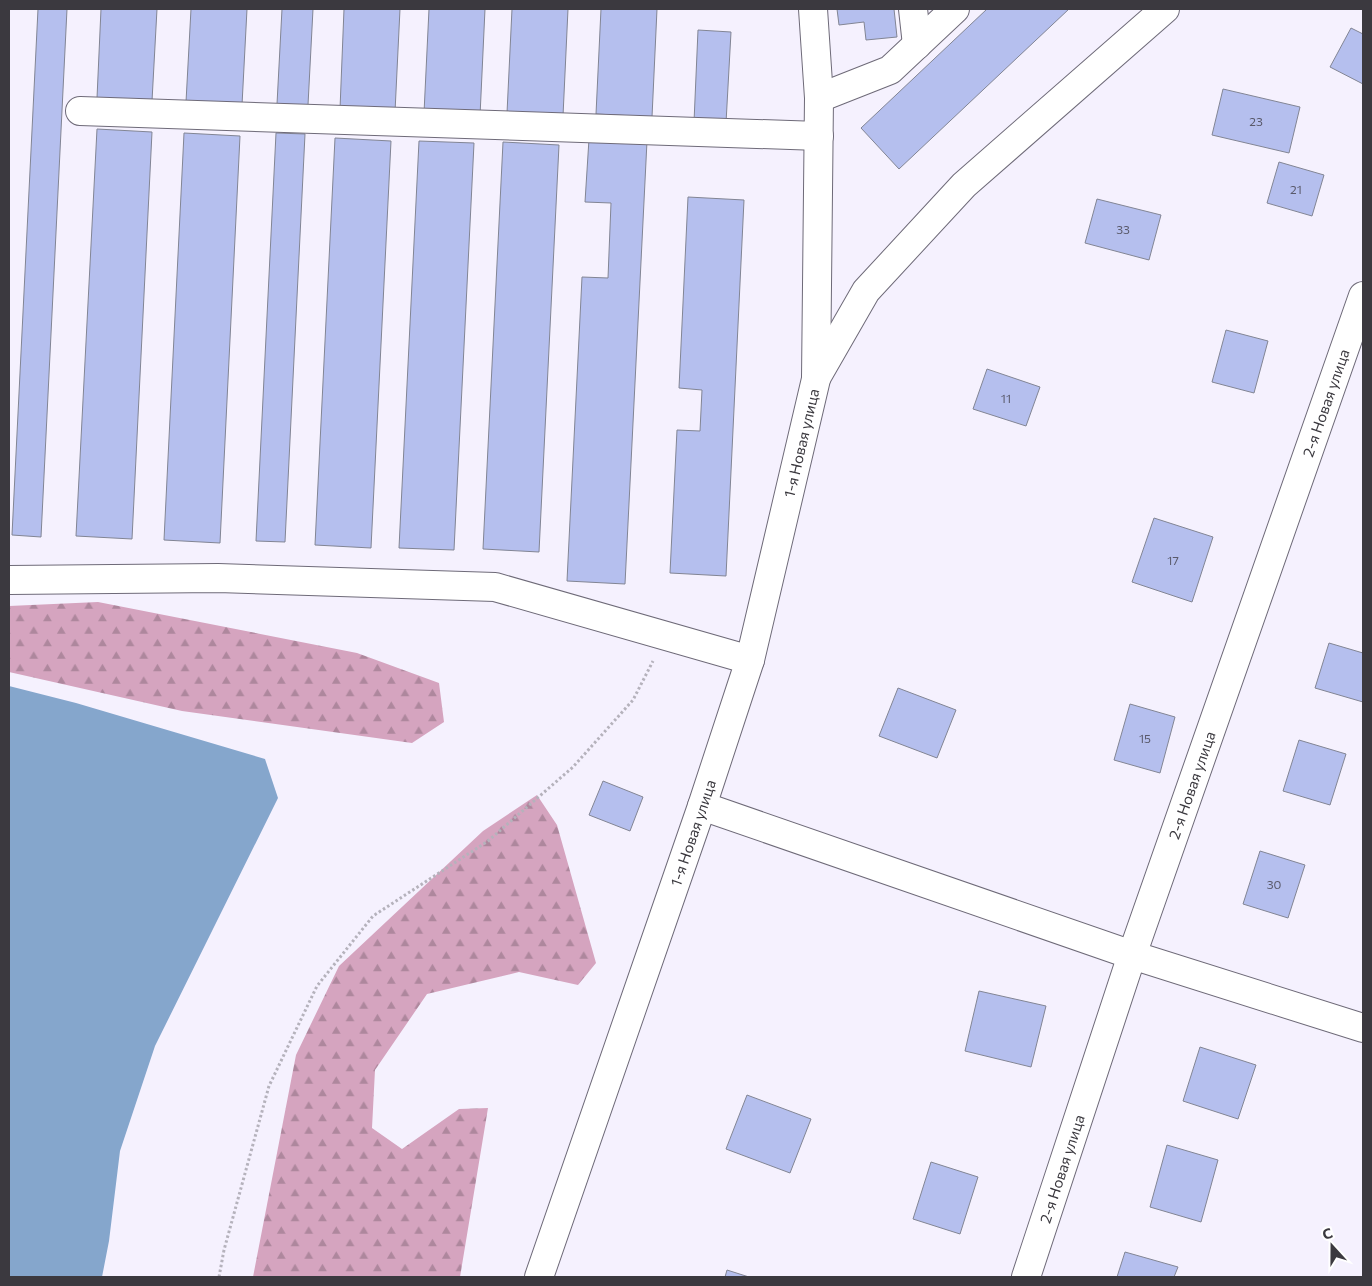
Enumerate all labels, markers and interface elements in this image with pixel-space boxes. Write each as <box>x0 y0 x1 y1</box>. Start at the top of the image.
house number: 23 <box>1249 114 1263 128</box>
house number: 21 <box>1290 182 1302 196</box>
house number: 33 <box>1116 222 1130 236</box>
street label: 2-я Новая улица <box>1298 347 1353 459</box>
street label: 1-я Новая улица <box>779 387 822 499</box>
house number: 11 <box>1001 391 1011 405</box>
house number: 17 <box>1167 553 1179 567</box>
street label: 2-я Новая улица <box>1164 729 1219 842</box>
house number: 15 <box>1139 731 1151 745</box>
street label: 1-я Новая улица <box>666 777 719 888</box>
house number: 30 <box>1267 877 1282 891</box>
street label: 2-я Новая улица <box>1035 1112 1088 1225</box>
north arrow <box>1307 1221 1357 1271</box>
text: С <box>1320 1224 1335 1243</box>

